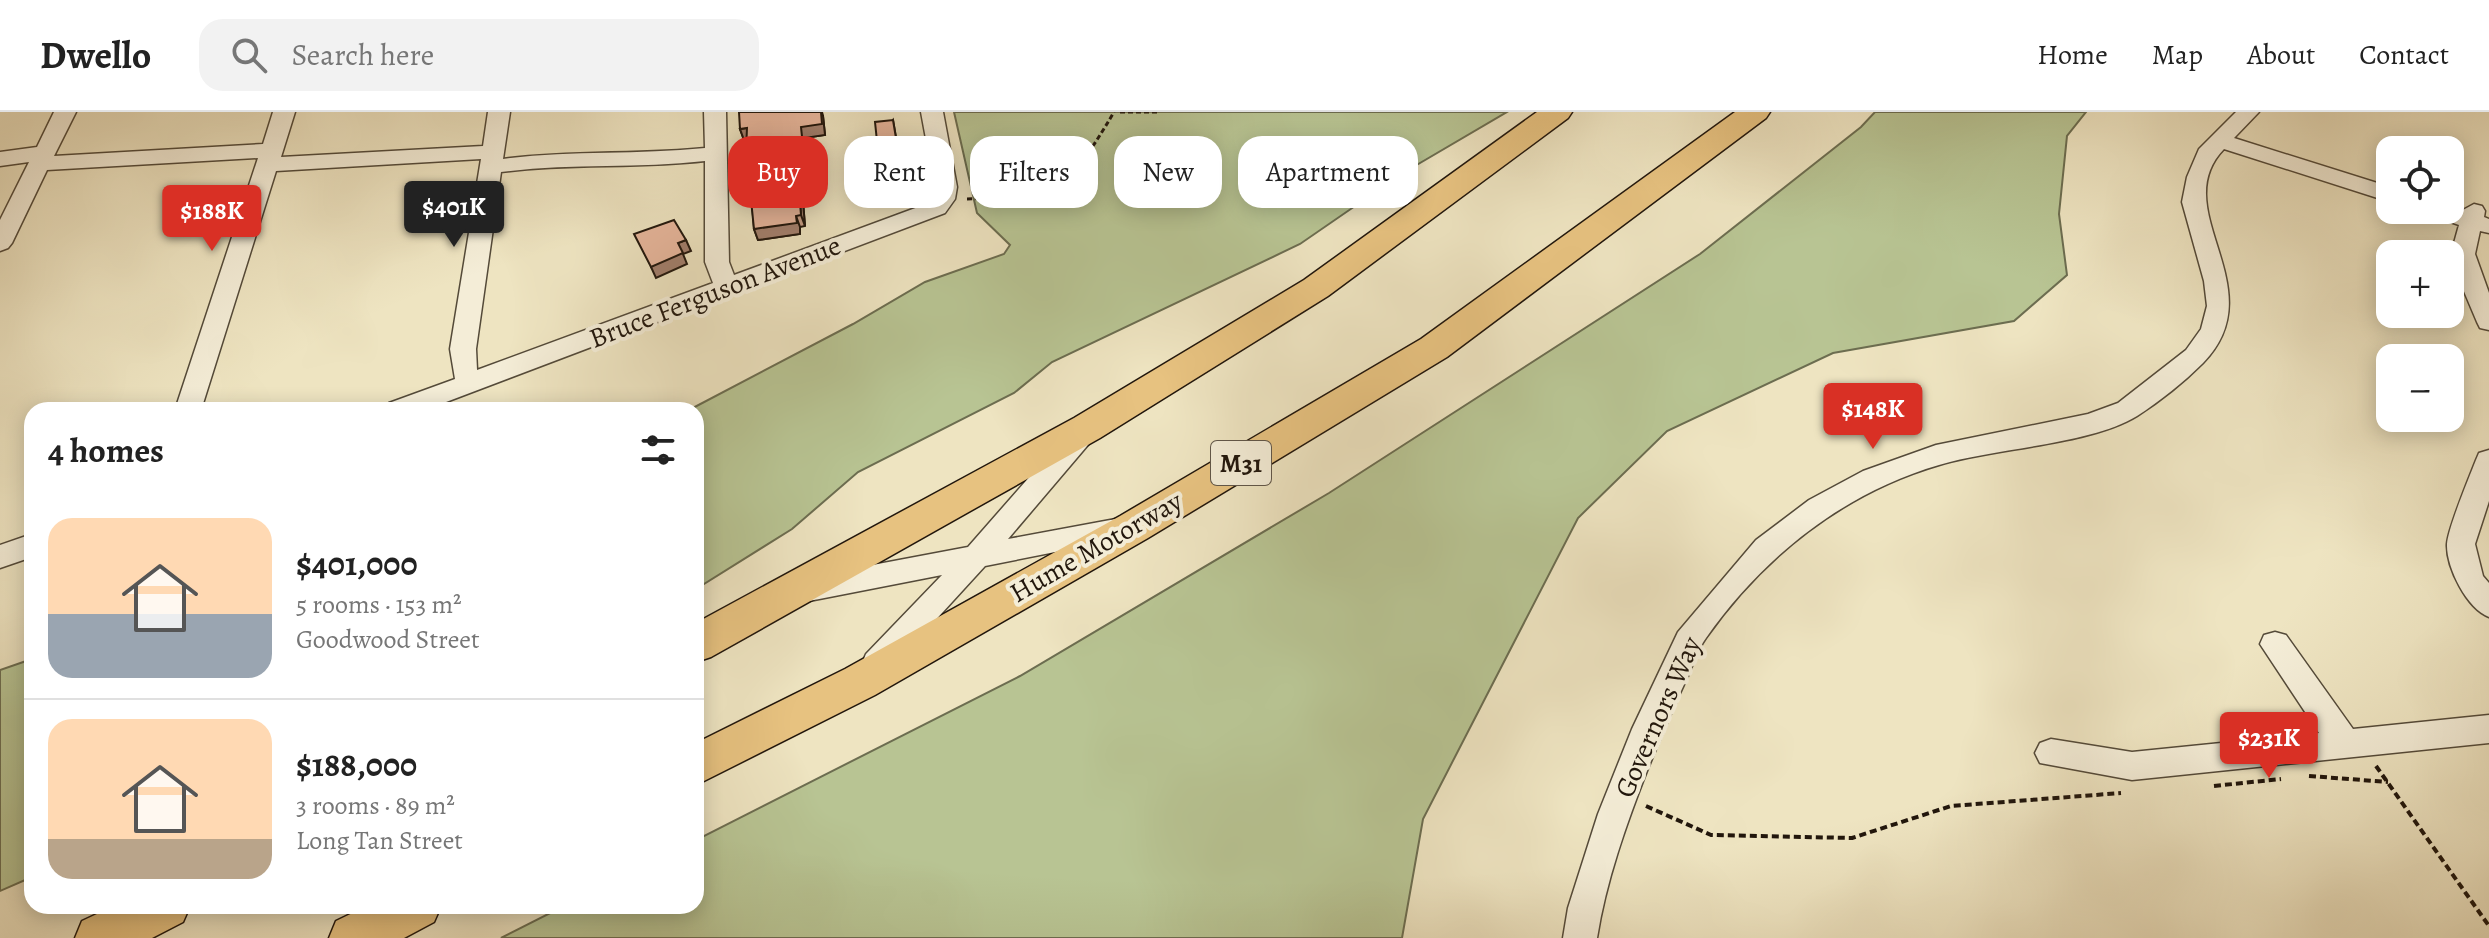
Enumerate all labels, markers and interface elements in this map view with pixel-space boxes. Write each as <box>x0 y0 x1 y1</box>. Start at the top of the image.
search box <box>199 19 759 91</box>
text: Dwello <box>40 29 151 81</box>
icon: search <box>227 33 271 77</box>
text: Search here <box>291 35 434 75</box>
text: Home <box>2037 36 2108 74</box>
text: Map <box>2152 36 2203 74</box>
text: About <box>2247 36 2315 74</box>
text: Contact <box>2359 36 2449 74</box>
chip: Buy <box>728 136 828 208</box>
chip: Rent <box>844 136 954 208</box>
chip: Filters <box>970 136 1098 208</box>
chip: New <box>1114 136 1222 208</box>
chip: Apartment <box>1238 136 1418 208</box>
map controls <box>2376 136 2464 432</box>
button: locate <box>2376 136 2464 224</box>
pin: $401K <box>398 181 510 249</box>
pin: $188K <box>156 185 268 253</box>
text: $401K <box>422 189 486 224</box>
text: $188K <box>180 193 244 228</box>
street label: Bruce Ferguson Avenue <box>584 226 846 358</box>
button: + <box>2376 240 2464 328</box>
button: − <box>2376 344 2464 432</box>
pin: $148K <box>1817 383 1929 451</box>
text: $148K <box>1841 391 1905 426</box>
text: 4 homes <box>48 427 164 474</box>
icon: filters <box>636 428 680 472</box>
road number: M31 <box>1211 441 1271 485</box>
street label: Hume Motorway <box>1003 482 1190 612</box>
text: $401,000 <box>296 540 418 587</box>
icon: home <box>112 550 208 646</box>
text: 5 rooms · 153 m² <box>296 587 462 622</box>
text: Goodwood Street <box>296 622 480 657</box>
street label: Governors Way <box>1606 630 1711 804</box>
pin: $231K <box>2213 712 2325 780</box>
text: $231K <box>2238 720 2300 755</box>
text: $188,000 <box>296 741 417 788</box>
icon: home <box>112 751 208 847</box>
text: 3 rooms · 89 m² <box>296 788 455 823</box>
text: Long Tan Street <box>296 823 463 858</box>

